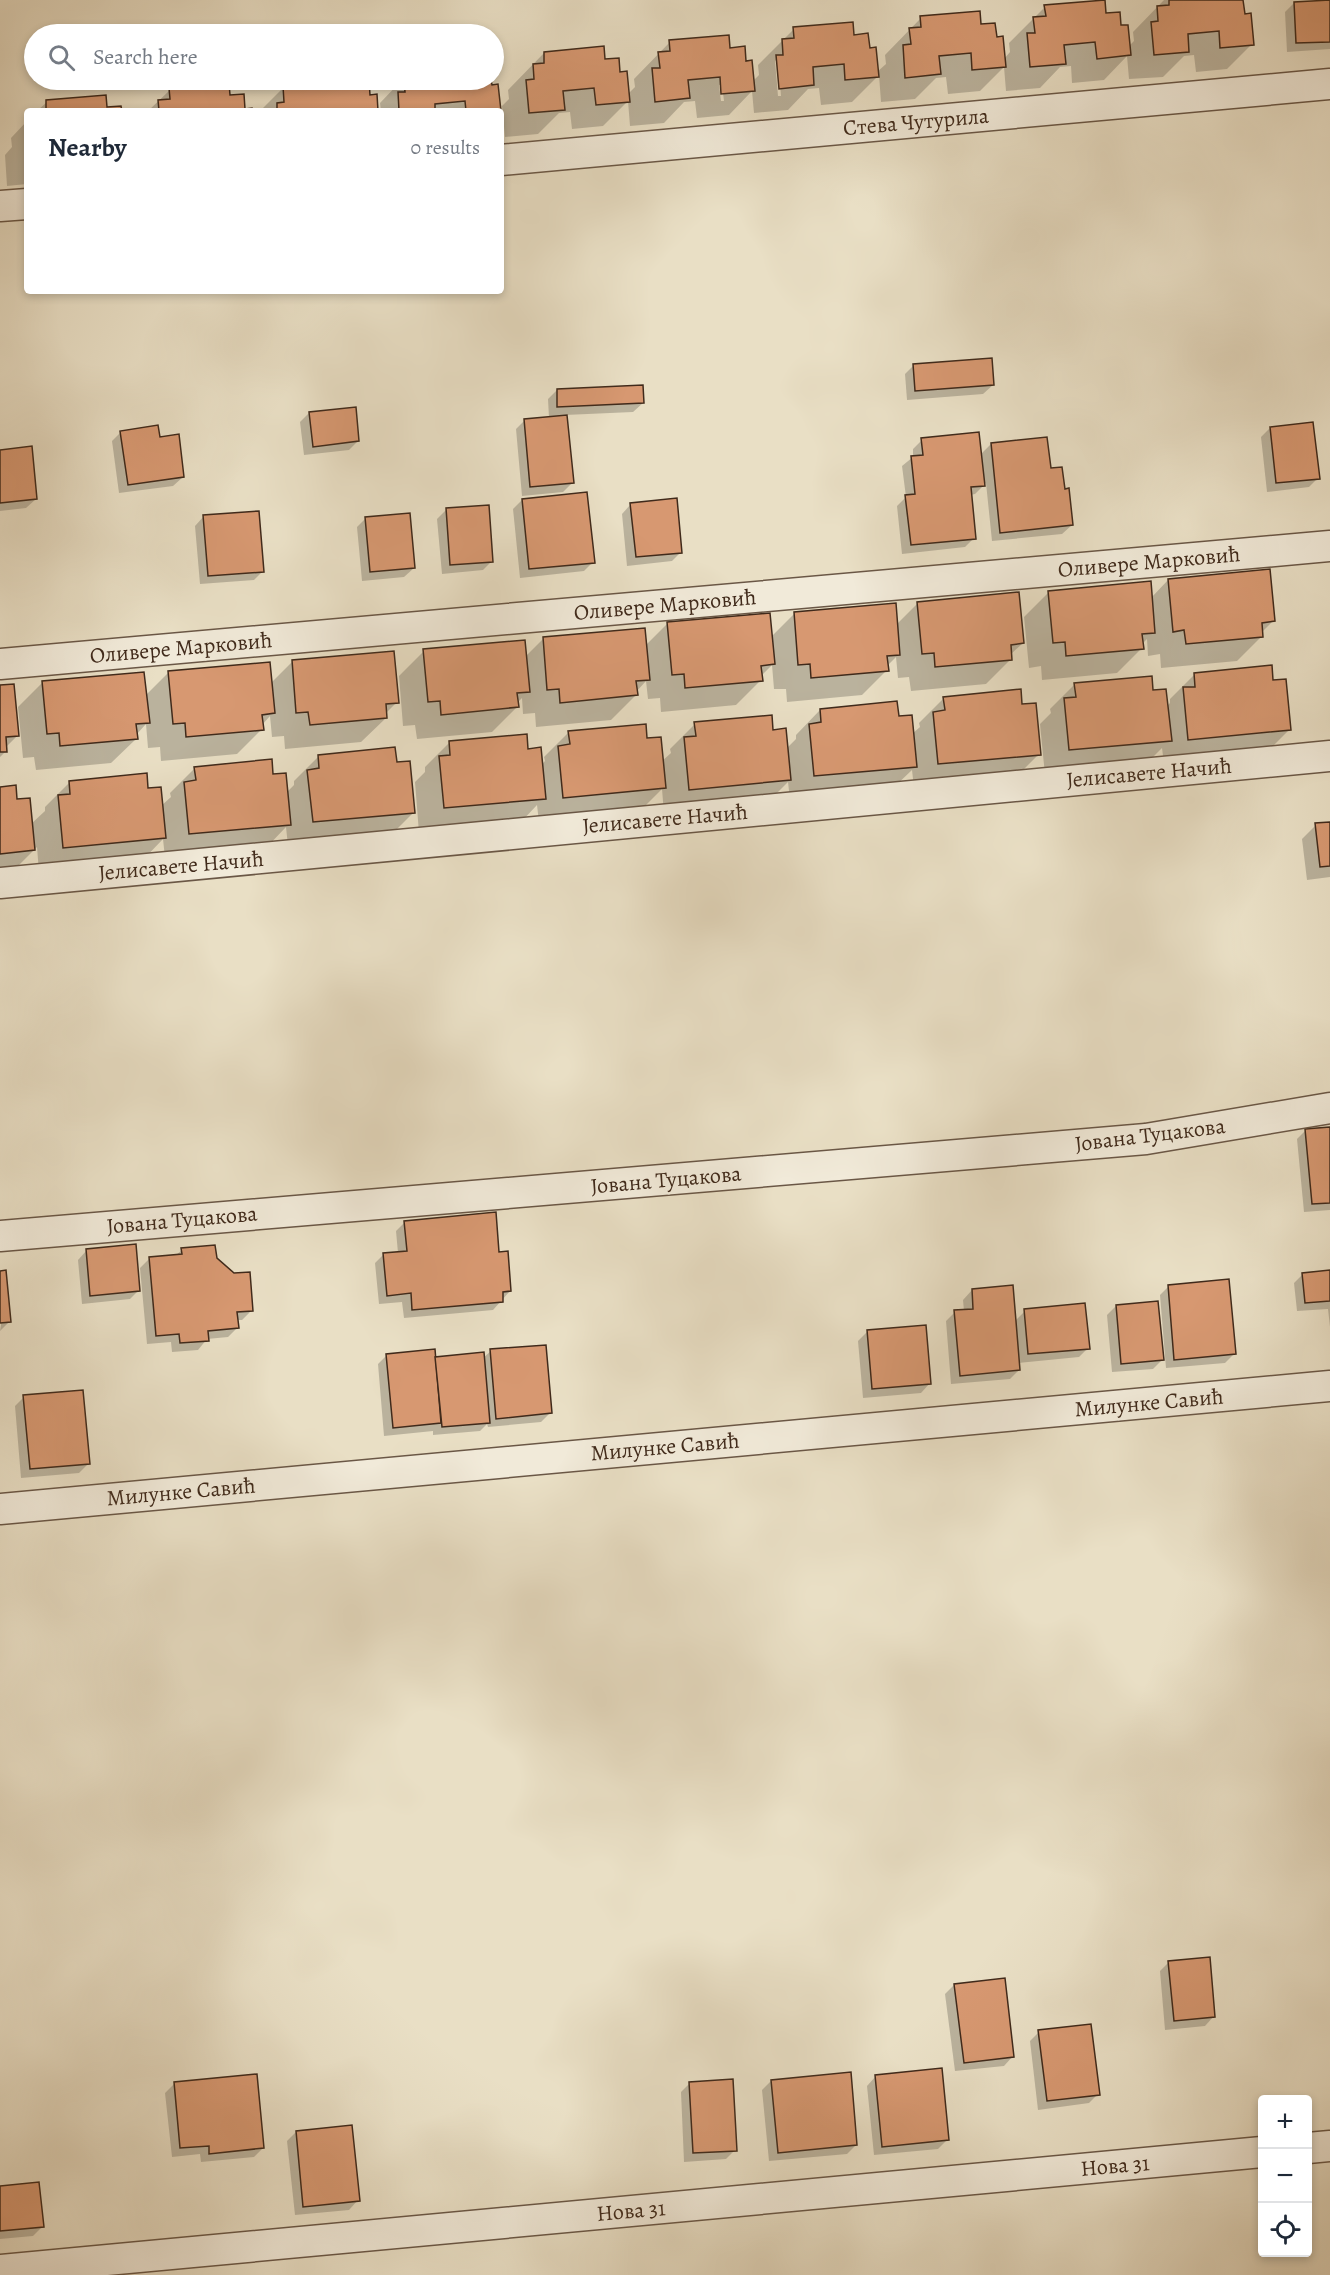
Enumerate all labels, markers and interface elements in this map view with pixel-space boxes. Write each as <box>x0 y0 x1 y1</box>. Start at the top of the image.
search box <box>24 24 504 90</box>
icon: search <box>45 41 78 74</box>
text: Search here <box>93 42 198 72</box>
street label: Стева Чутурила <box>842 101 991 143</box>
text: Nearby <box>48 130 127 165</box>
text: 0 results <box>411 134 480 161</box>
street label: Оливере Марковић <box>1057 539 1242 585</box>
street label: Оливере Марковић <box>573 582 758 628</box>
street label: Оливере Марковић <box>89 625 274 671</box>
street label: Јелисавете Начић <box>1065 751 1233 795</box>
street label: Јелисавете Начић <box>581 797 749 841</box>
street label: Јелисавете Начић <box>97 844 265 888</box>
street label: Јована Туцакова <box>1073 1111 1228 1159</box>
street label: Јована Туцакова <box>589 1158 744 1202</box>
street label: Јована Туцакова <box>105 1198 260 1242</box>
street label: Милунке Савић <box>1073 1382 1225 1424</box>
street label: Милунке Савић <box>589 1426 741 1468</box>
street label: Милунке Савић <box>105 1471 257 1513</box>
map controls <box>1258 2095 1312 2257</box>
button: + <box>1258 2095 1312 2149</box>
street label: Нова 31 <box>1079 2148 1151 2184</box>
button: − <box>1258 2149 1312 2203</box>
street label: Нова 31 <box>595 2193 667 2229</box>
button: locate <box>1258 2203 1312 2257</box>

